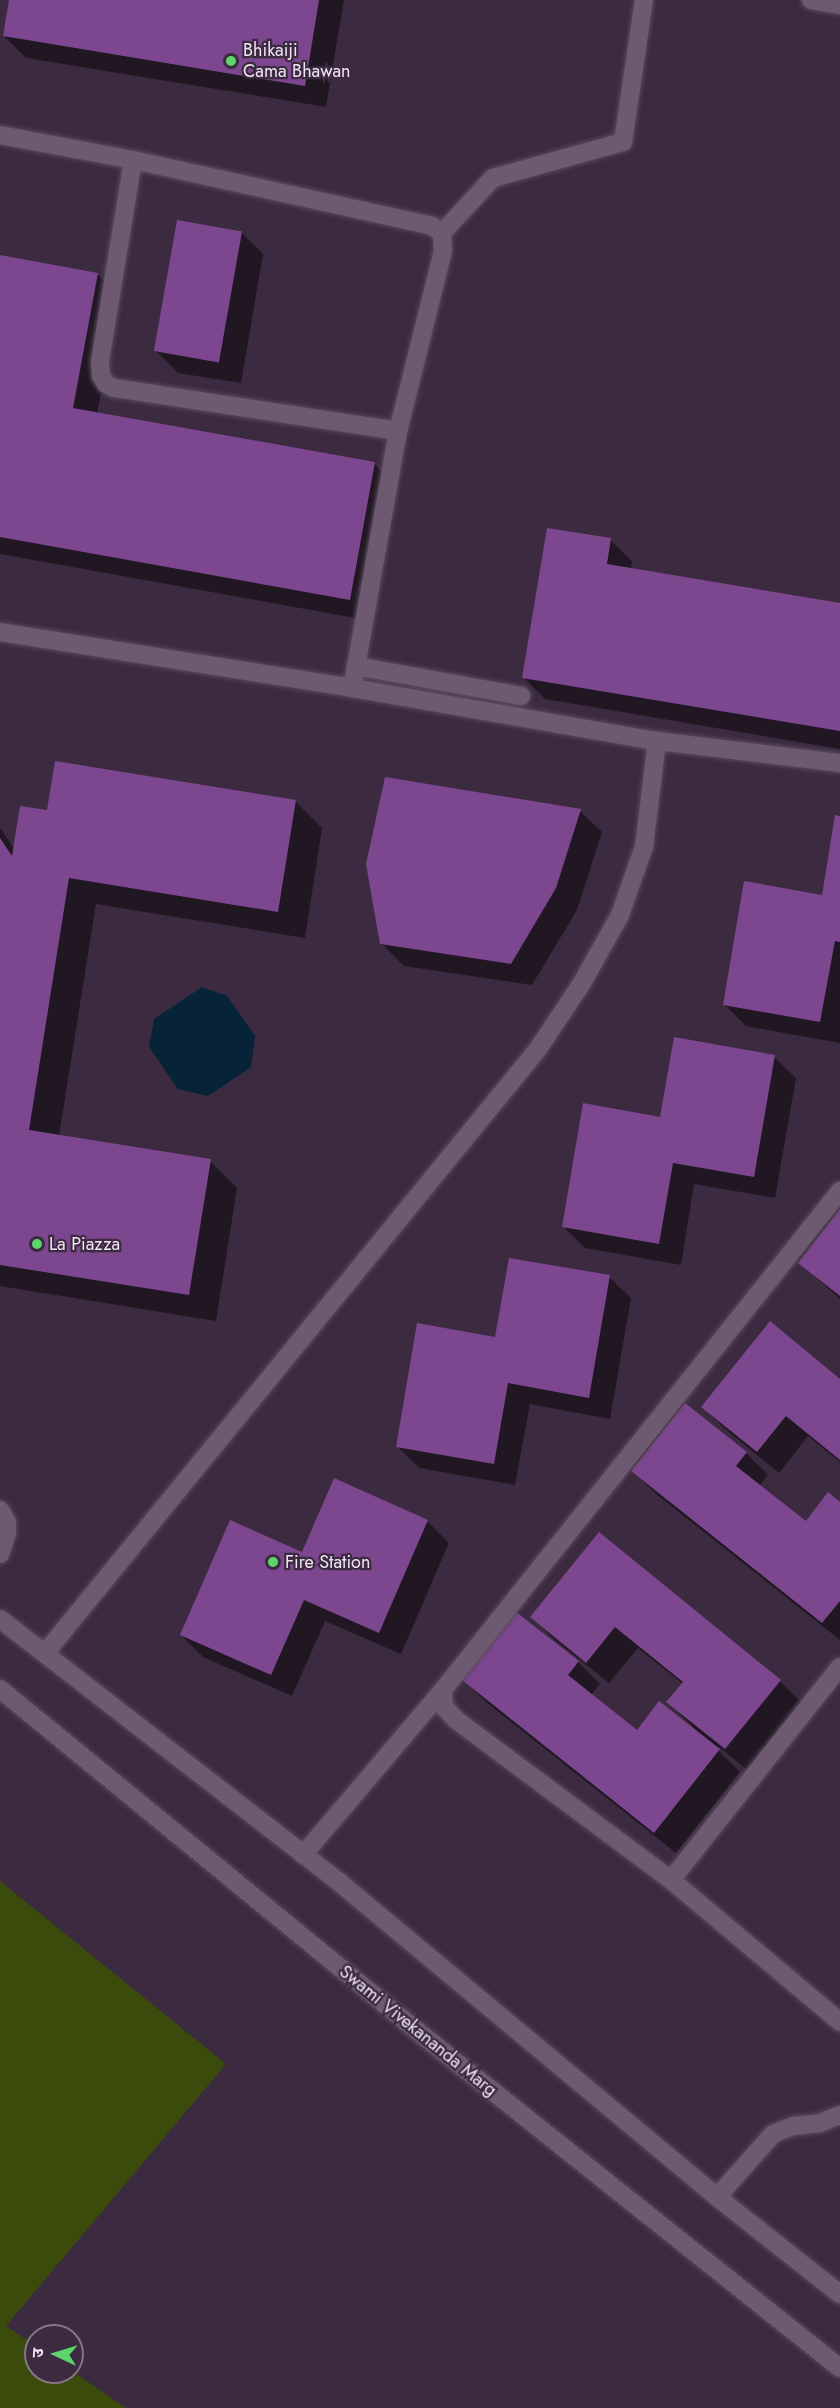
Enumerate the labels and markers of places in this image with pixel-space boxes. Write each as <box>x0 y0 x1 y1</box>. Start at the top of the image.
place label: Bhikaiji Cama Bhawan <box>243 40 350 82</box>
marker: Bhikaiji Cama Bhawan <box>224 54 238 68</box>
place label: La Piazza <box>49 1233 120 1255</box>
marker: La Piazza <box>30 1237 44 1251</box>
place label: Fire Station <box>285 1551 370 1573</box>
marker: Fire Station <box>266 1555 280 1569</box>

